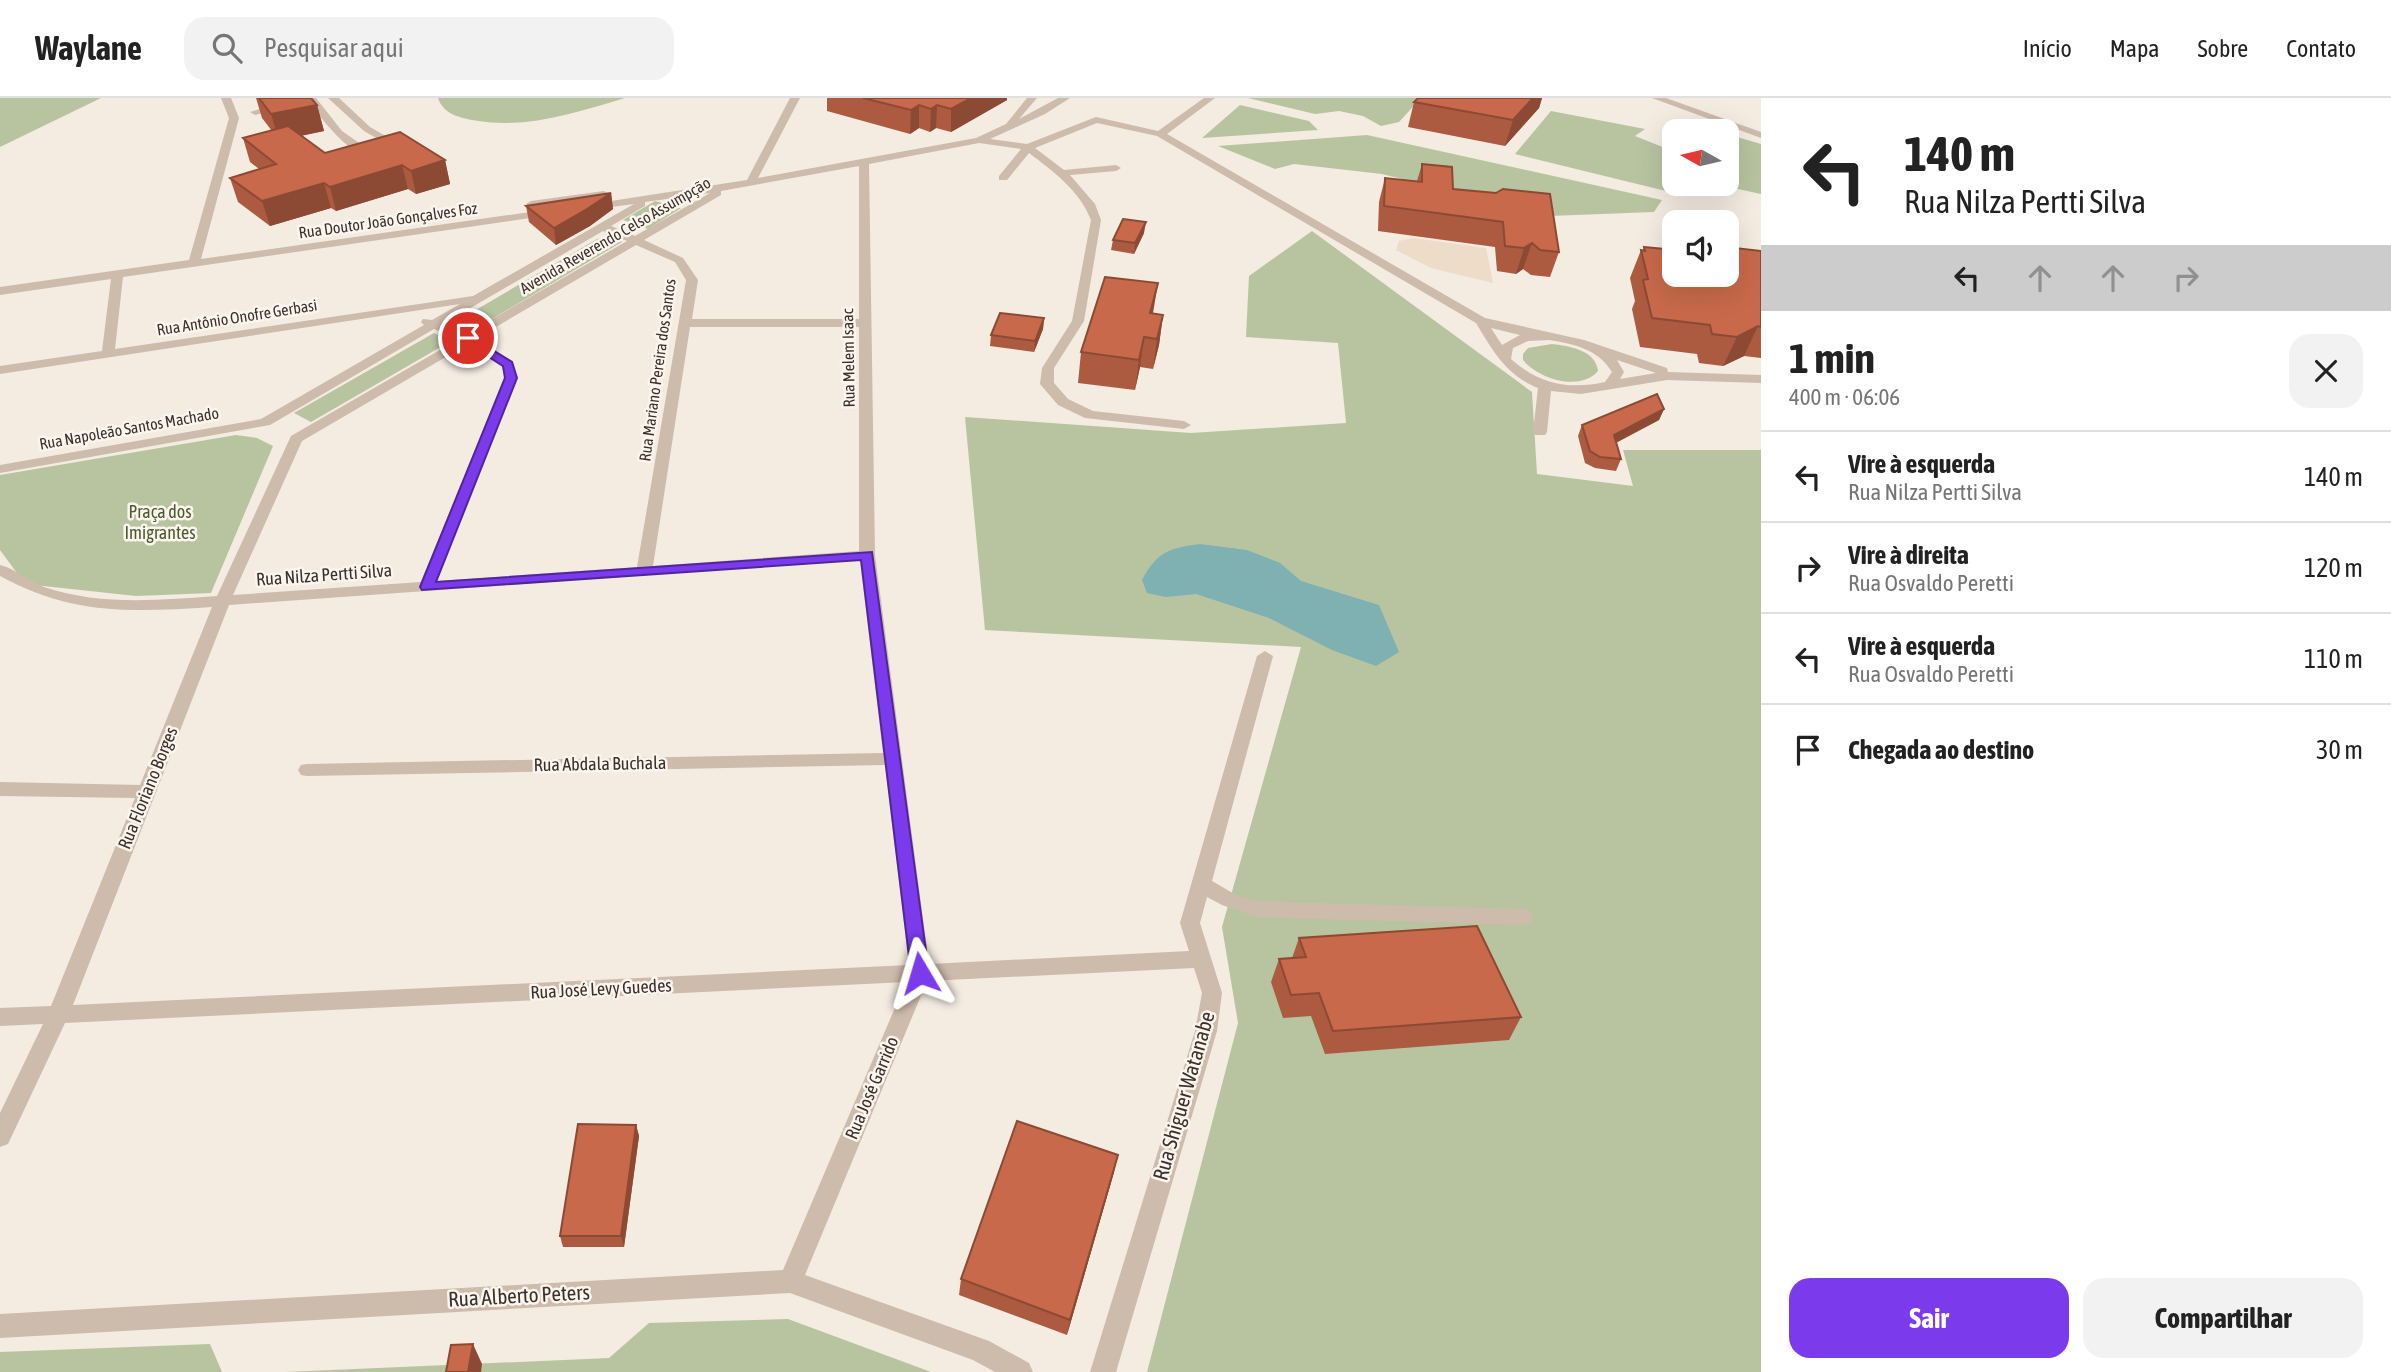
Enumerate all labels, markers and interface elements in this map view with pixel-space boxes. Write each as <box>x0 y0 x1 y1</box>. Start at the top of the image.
search box <box>184 17 674 80</box>
text: Waylane <box>35 29 142 67</box>
icon: search <box>208 29 246 67</box>
text: Pesquisar aqui <box>264 33 404 63</box>
text: Início <box>2023 35 2072 62</box>
text: Mapa <box>2110 35 2160 62</box>
text: Sobre <box>2198 35 2248 62</box>
text: Contato <box>2286 35 2356 62</box>
north arrow <box>1662 119 1740 196</box>
map controls <box>1662 119 1739 287</box>
text: 140 m <box>1904 125 2015 181</box>
icon: left <box>1789 126 1880 217</box>
street label: Avenida Reverendo Celso Assumpção <box>517 173 714 298</box>
text: Rua Nilza Pertti Silva <box>1904 183 2146 220</box>
street label: Rua Doutor João Gonçalves Foz <box>298 199 479 242</box>
button: sound <box>1662 210 1739 287</box>
icon: left <box>1948 259 1986 297</box>
icon: ahead <box>2021 259 2059 297</box>
icon: ahead <box>2094 259 2132 297</box>
icon: right <box>2167 259 2205 297</box>
street label: Rua Mariano Pereira dos Santos <box>635 277 679 462</box>
street label: Rua Antônio Onofre Gerbasi <box>156 295 318 339</box>
pin <box>438 308 498 368</box>
street label: Rua Melem Isaac <box>838 308 858 408</box>
icon: arrive <box>449 319 487 357</box>
text: 1 min <box>1789 334 1875 382</box>
button: close <box>2289 334 2363 408</box>
text: 400 m · 06:06 <box>1789 384 1900 410</box>
street label: Rua Napoleão Santos Machado <box>38 403 220 454</box>
text: Vire à esquerda <box>1848 449 1995 479</box>
icon: left <box>1789 458 1827 496</box>
text: 140 m <box>2304 462 2363 492</box>
text: Rua Nilza Pertti Silva <box>1848 479 2022 505</box>
park label: Praça dos Imigrantes <box>124 501 196 543</box>
text: Vire à direita <box>1848 540 1969 570</box>
icon: right <box>1789 549 1827 587</box>
text: 120 m <box>2304 553 2363 583</box>
street label: Rua Nilza Pertti Silva <box>255 559 393 590</box>
text: Rua Osvaldo Peretti <box>1848 570 2014 596</box>
text: Vire à esquerda <box>1848 631 1995 661</box>
icon: left <box>1789 640 1827 678</box>
text: 110 m <box>2304 644 2363 674</box>
text: Rua Osvaldo Peretti <box>1848 661 2014 687</box>
street label: Rua Floriano Borges <box>113 724 182 852</box>
icon: arrive <box>1789 731 1827 769</box>
text: Chegada ao destino <box>1848 735 2034 765</box>
text: 30 m <box>2316 735 2363 765</box>
street label: Rua Abdala Buchala <box>534 752 666 775</box>
position arrow <box>883 936 957 1010</box>
street label: Rua José Levy Guedes <box>530 974 672 1003</box>
street label: Rua Shiguer Watanabe <box>1147 1009 1219 1183</box>
street label: Rua José Garrido <box>841 1033 903 1142</box>
button: Sair <box>1789 1278 2069 1358</box>
button: Compartilhar <box>2083 1278 2363 1358</box>
street label: Rua Alberto Peters <box>448 1279 590 1311</box>

